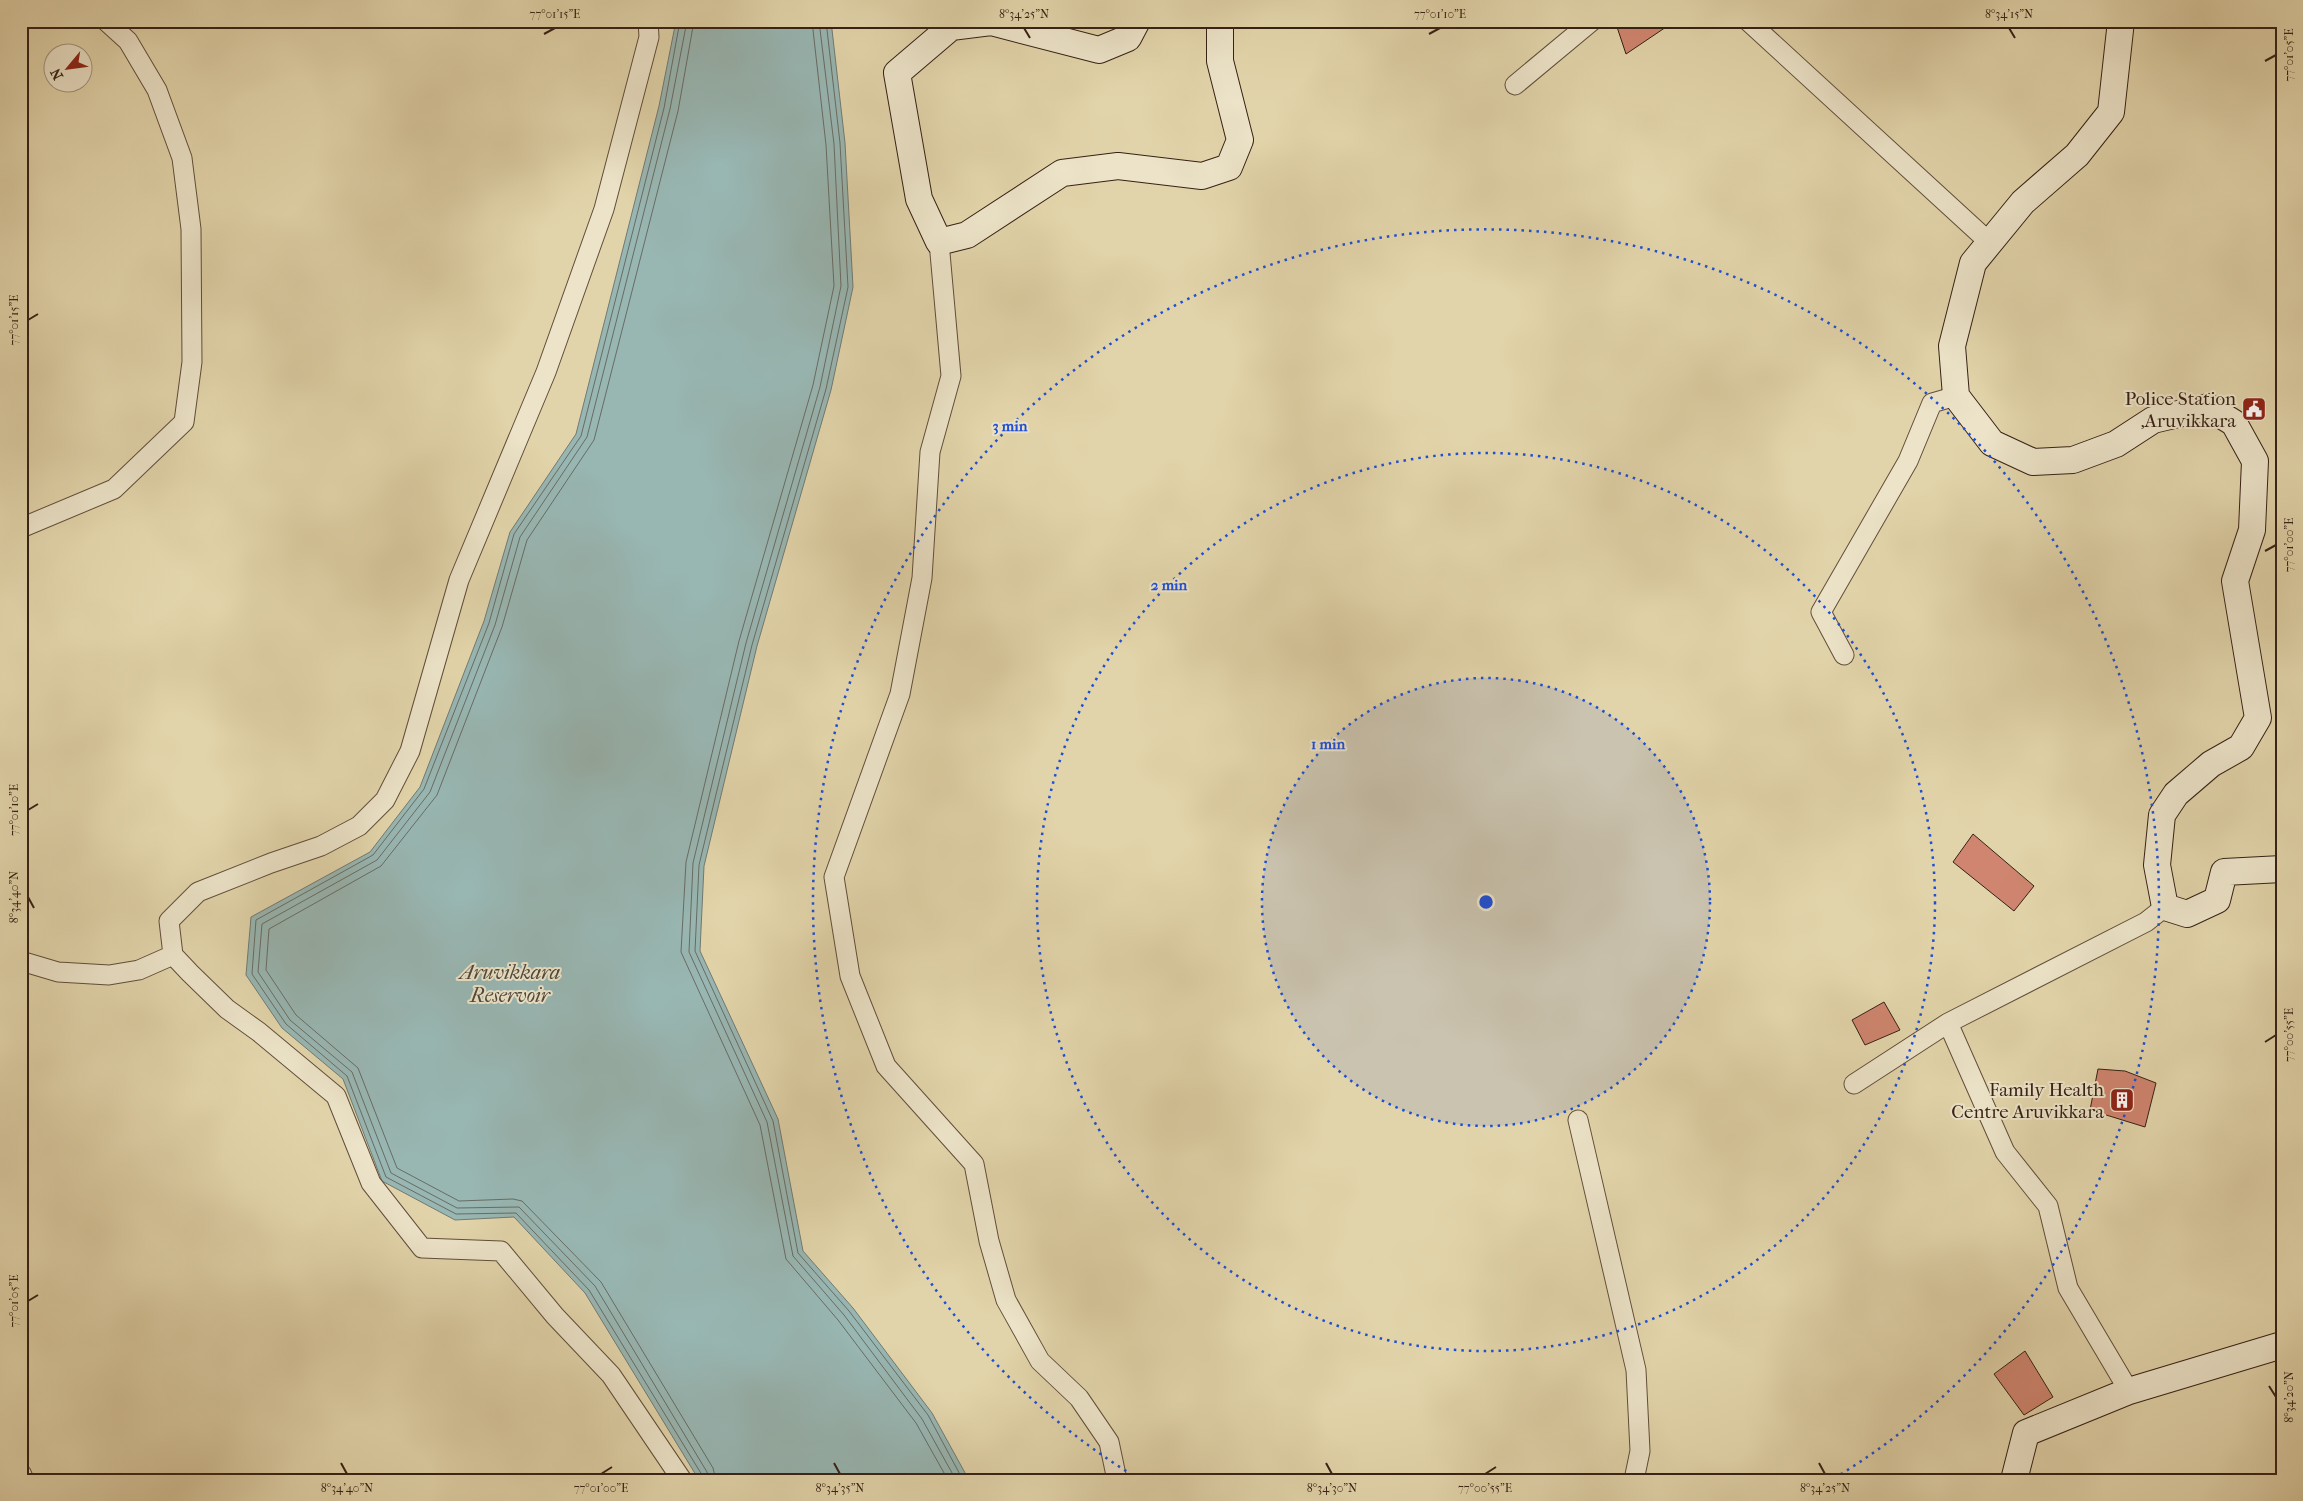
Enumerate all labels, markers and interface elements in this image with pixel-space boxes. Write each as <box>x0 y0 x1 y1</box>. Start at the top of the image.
text: 77°01'15"E <box>530 7 580 21</box>
text: 8°34'25"N <box>999 7 1049 21</box>
text: 77°01'10"E <box>1414 7 1466 21</box>
text: 8°34'15"N <box>1985 7 2033 21</box>
text: 77°01'05"E <box>2282 28 2296 82</box>
north arrow <box>42 42 92 92</box>
text: N <box>47 65 67 83</box>
text: 77°01'15"E <box>7 295 21 345</box>
place label: Police Station ,Aruvikkara <box>2125 388 2236 432</box>
public building icon: Police Station ,Aruvikkara <box>2241 396 2267 422</box>
text: 3 min <box>993 417 1028 435</box>
text: 77°01'00"E <box>2282 518 2296 572</box>
text: 2 min <box>1151 576 1188 594</box>
text: 1 min <box>1311 735 1345 753</box>
text: 77°01'10"E <box>7 784 21 836</box>
text: 8°34'40"N <box>7 871 21 923</box>
centre of rings <box>1477 893 1495 911</box>
water label: Aruvikkara Reservoir <box>457 961 560 1007</box>
text: 77°00'55"E <box>2282 1008 2296 1062</box>
place label: Family Health Centre Aruvikkara <box>1951 1079 2104 1123</box>
building icon: Family Health Centre Aruvikkara <box>2109 1087 2135 1113</box>
text: 77°01'05"E <box>7 1274 21 1328</box>
text: 8°34'20"N <box>2282 1371 2296 1423</box>
text: 8°34'40"N <box>321 1481 373 1495</box>
text: 77°01'00"E <box>574 1481 628 1495</box>
text: 8°34'35"N <box>816 1481 864 1495</box>
text: 8°34'30"N <box>1307 1481 1357 1495</box>
text: 77°00'55"E <box>1458 1481 1512 1495</box>
text: 8°34'25"N <box>1800 1481 1850 1495</box>

